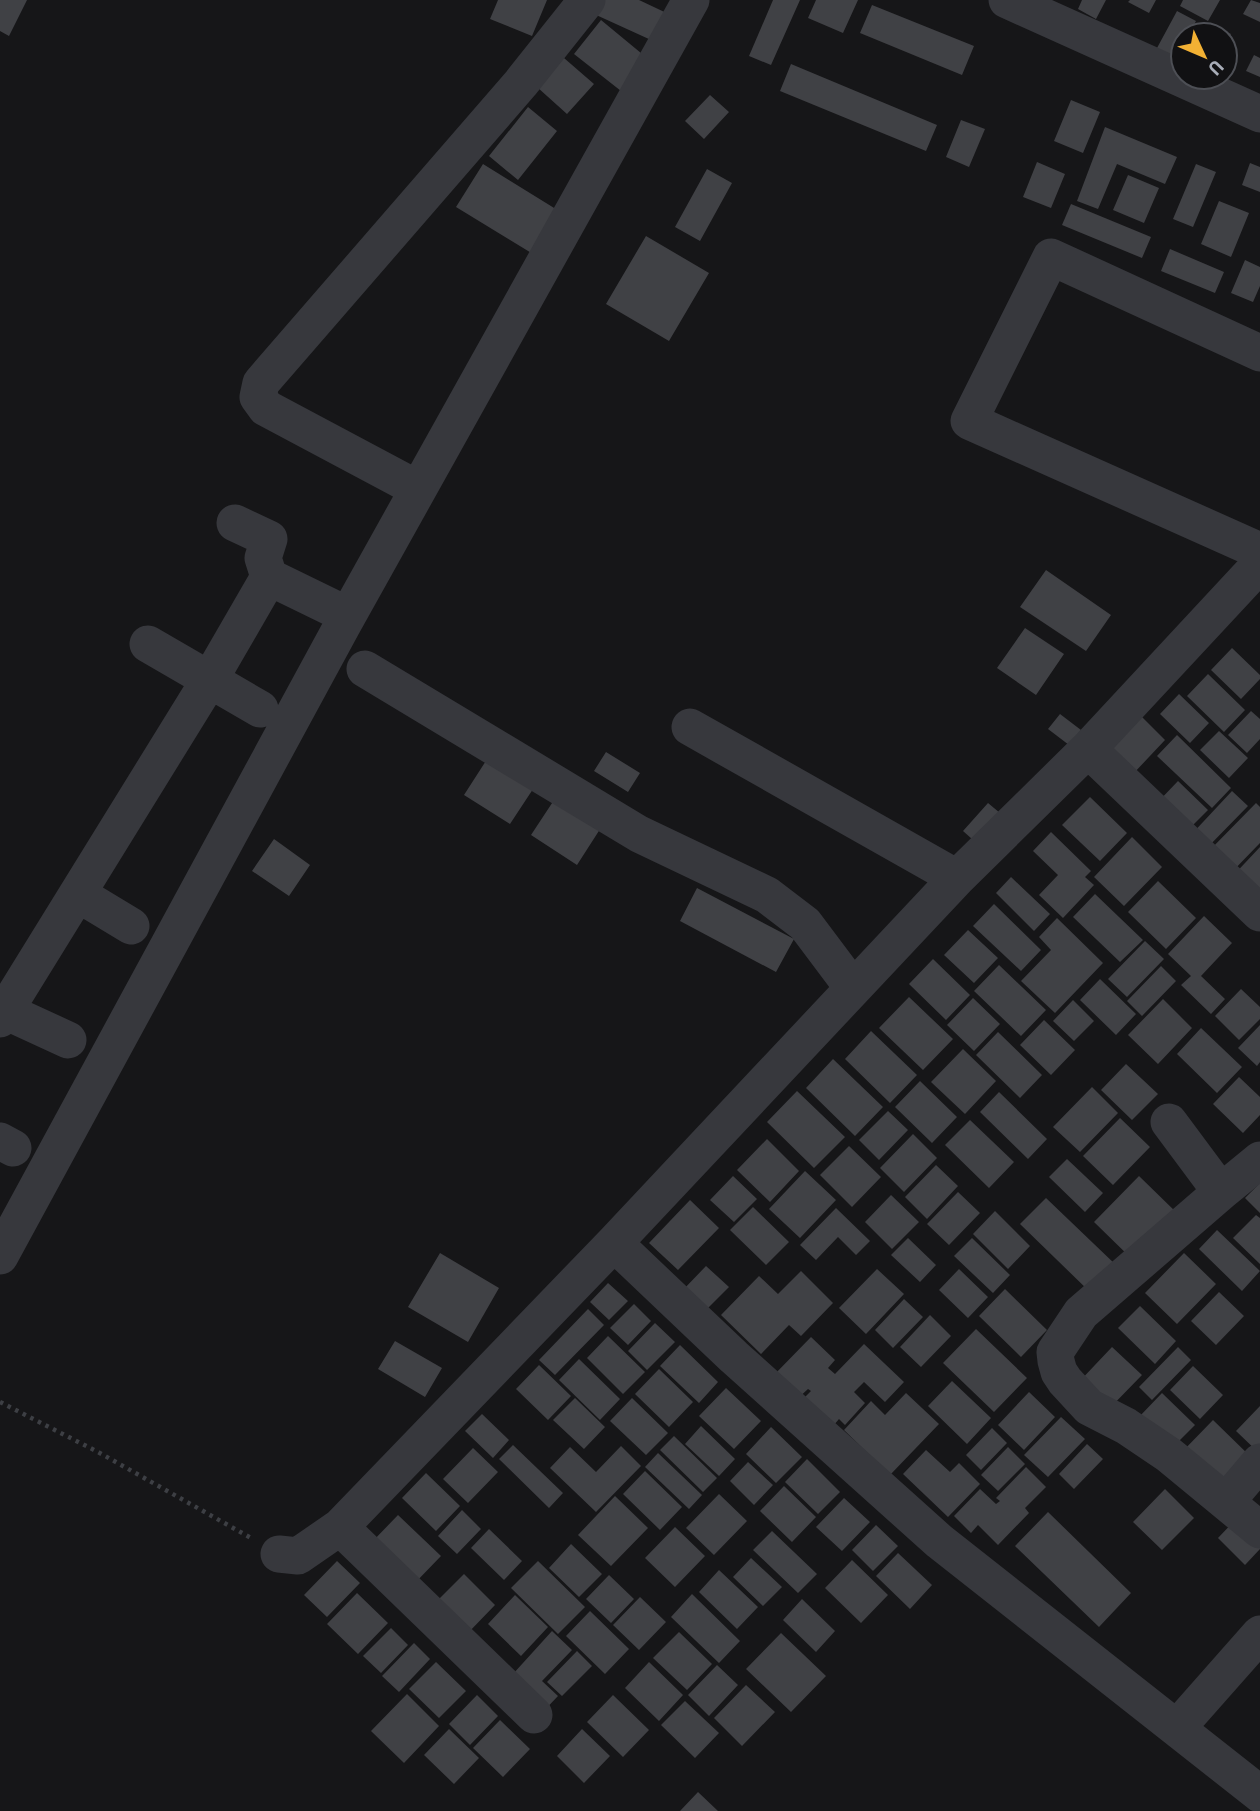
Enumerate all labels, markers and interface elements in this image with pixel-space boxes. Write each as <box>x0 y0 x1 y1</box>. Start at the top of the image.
north arrow <box>1169 21 1239 91</box>
text: U <box>1204 56 1229 80</box>

